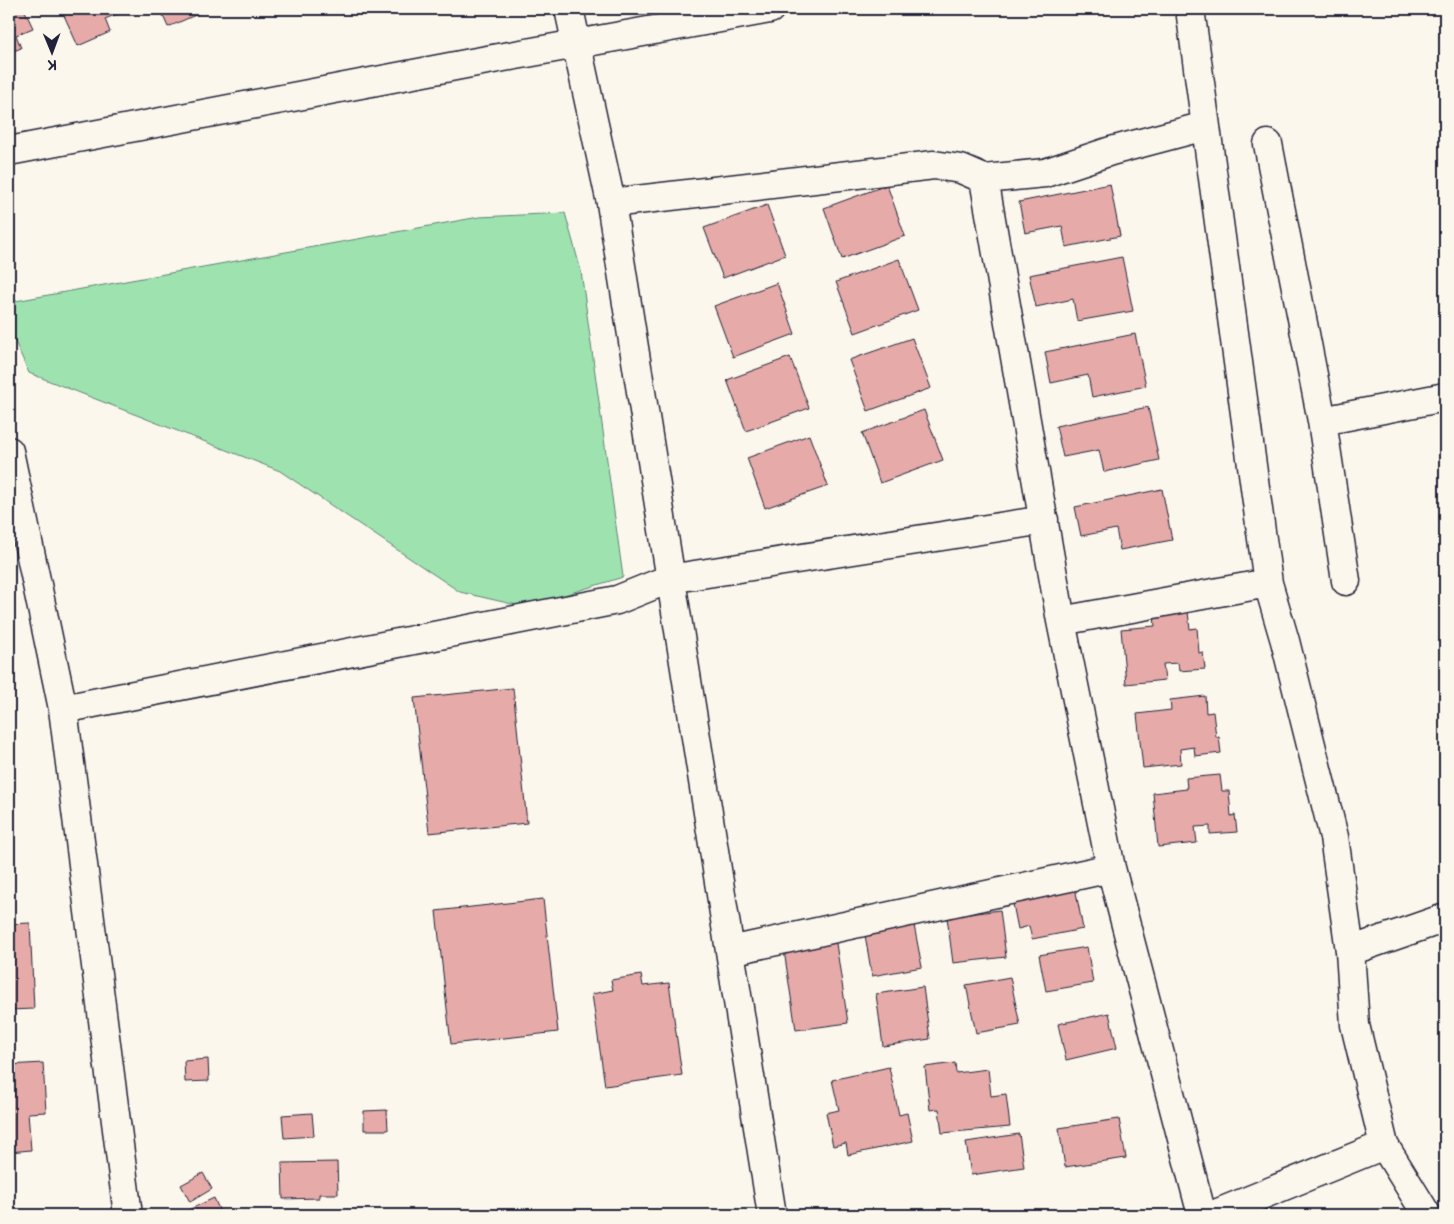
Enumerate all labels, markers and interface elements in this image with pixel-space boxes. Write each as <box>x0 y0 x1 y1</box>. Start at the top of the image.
north arrow <box>28 28 78 78</box>
text: K <box>47 56 57 73</box>

